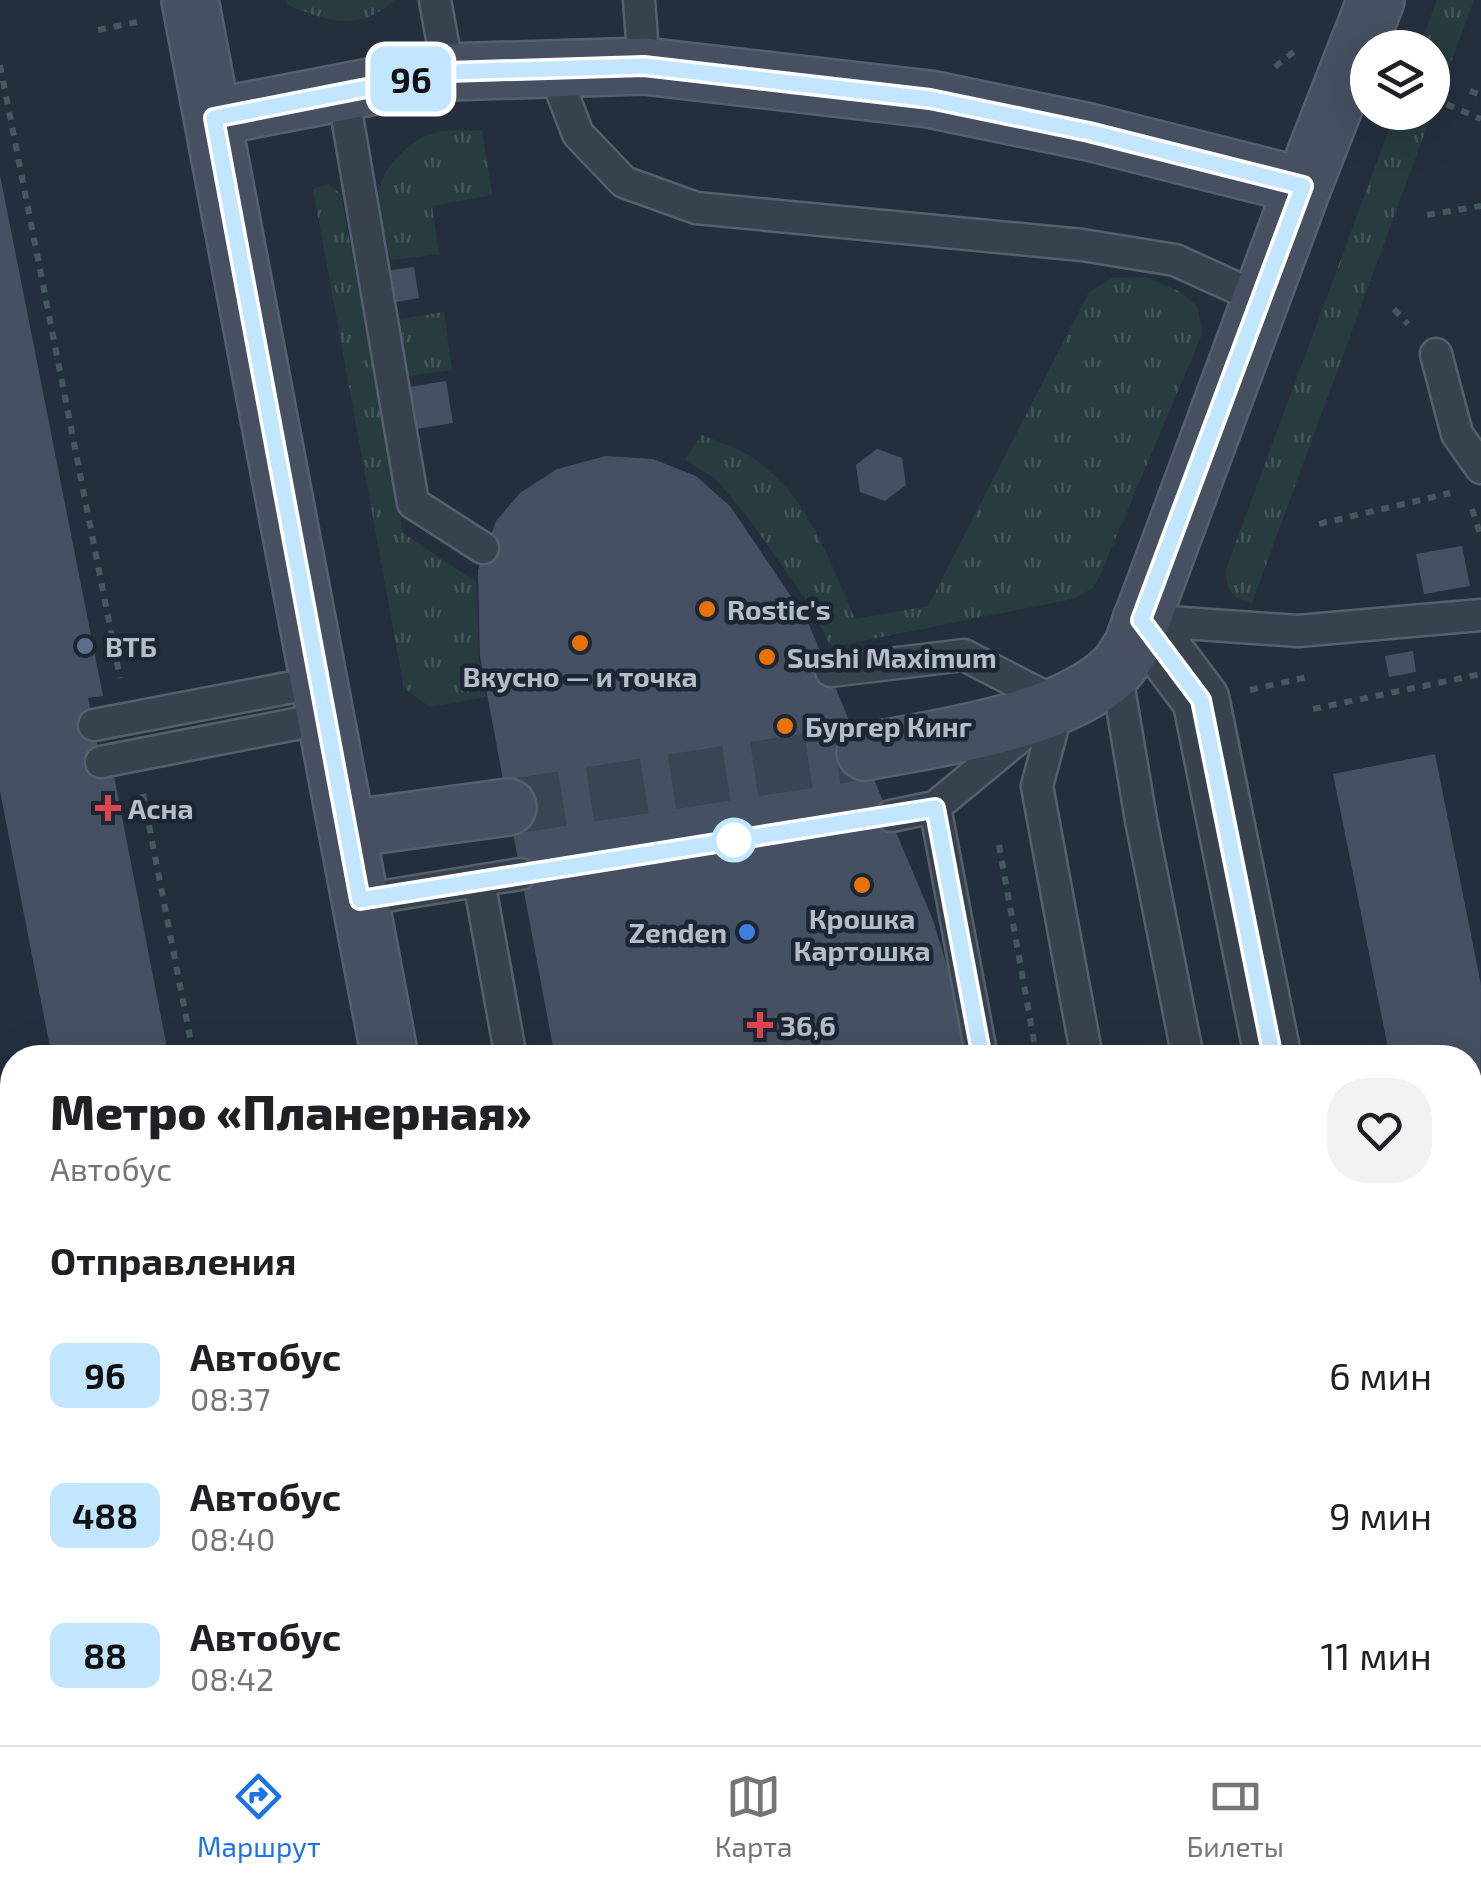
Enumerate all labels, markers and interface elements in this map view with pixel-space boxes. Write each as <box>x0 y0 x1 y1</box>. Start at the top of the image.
map controls <box>1350 30 1450 130</box>
button: layers <box>1350 30 1450 130</box>
line badge: 96 <box>366 46 456 112</box>
text: 96 <box>390 58 432 100</box>
place label: Rostic's <box>727 592 831 626</box>
marker: Rostic's <box>696 598 718 620</box>
place label: ВТБ <box>105 629 157 663</box>
marker: Вкусно — и точка <box>569 632 591 654</box>
marker: ВТБ <box>74 635 96 657</box>
place label: Sushi Maximum <box>787 640 997 674</box>
marker: Sushi Maximum <box>756 646 778 668</box>
place label: Вкусно — и точка <box>462 659 698 693</box>
place label: Бургер Кинг <box>805 709 972 743</box>
marker: Бургер Кинг <box>774 715 796 737</box>
place label: Асна <box>128 791 194 825</box>
marker: Асна <box>97 797 119 819</box>
unlabelled marker <box>713 819 755 861</box>
marker: Крошка Картошка <box>851 874 873 896</box>
place label: Крошка Картошка <box>793 901 931 967</box>
place label: Zenden <box>629 915 727 949</box>
marker: Zenden <box>736 921 758 943</box>
place label: 36,6 <box>780 1008 836 1042</box>
marker: 36,6 <box>749 1014 771 1036</box>
button: heart <box>1327 1078 1432 1183</box>
text: Метро «Планерная» <box>50 1082 532 1140</box>
text: Автобус <box>50 1149 172 1187</box>
text: Отправления <box>50 1237 297 1283</box>
text: Автобус <box>190 1333 341 1379</box>
text: 6 мин <box>1329 1352 1432 1398</box>
text: 96 <box>84 1354 126 1396</box>
text: 08:37 <box>190 1379 270 1417</box>
text: Автобус <box>190 1473 341 1519</box>
text: 9 мин <box>1329 1492 1432 1538</box>
text: 488 <box>72 1494 138 1536</box>
text: 08:40 <box>190 1519 275 1557</box>
text: Автобус <box>190 1613 341 1659</box>
text: 11 мин <box>1320 1632 1432 1678</box>
text: 88 <box>83 1634 127 1676</box>
text: 08:42 <box>190 1659 274 1697</box>
tab: Маршрут <box>197 1769 321 1863</box>
tab: Карта <box>715 1769 793 1863</box>
tab: Билеты <box>1187 1769 1284 1863</box>

